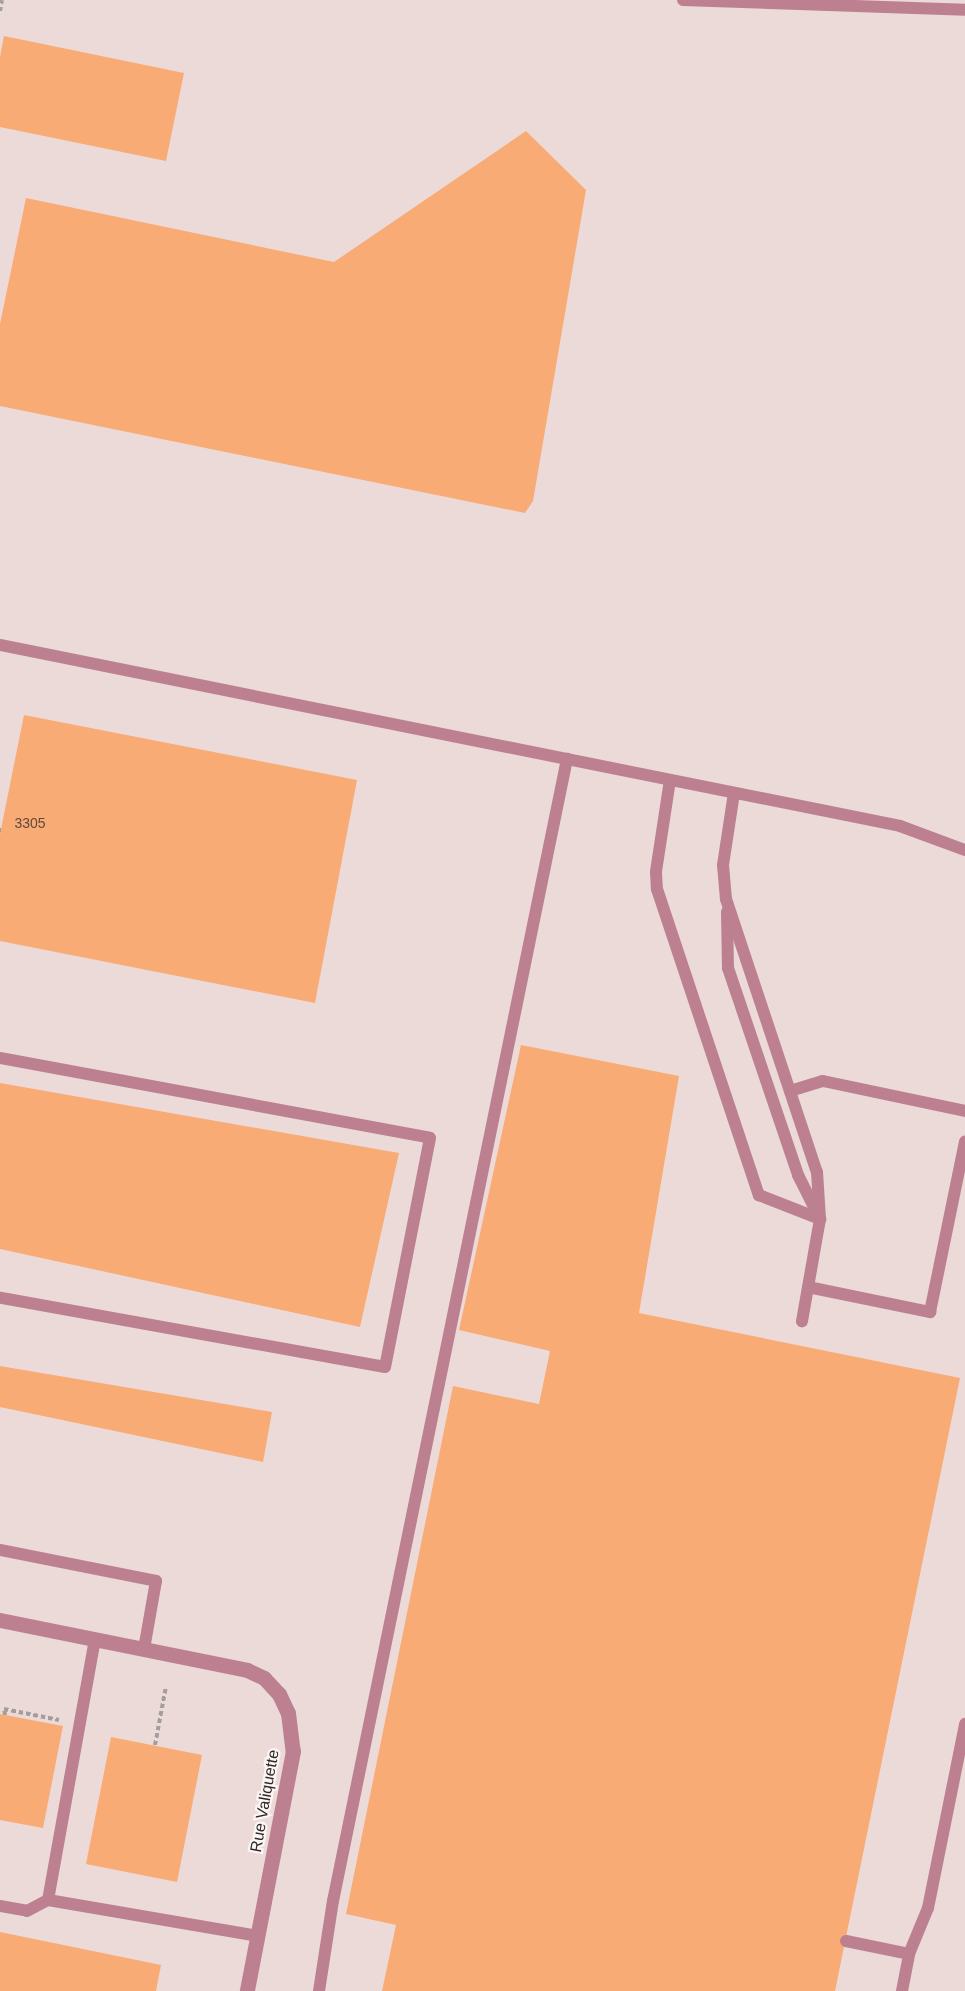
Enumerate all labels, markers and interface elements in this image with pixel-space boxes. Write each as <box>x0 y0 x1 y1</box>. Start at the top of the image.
house number: 3305 <box>14 815 46 831</box>
street label: Rue Valiquette <box>247 1748 283 1854</box>

